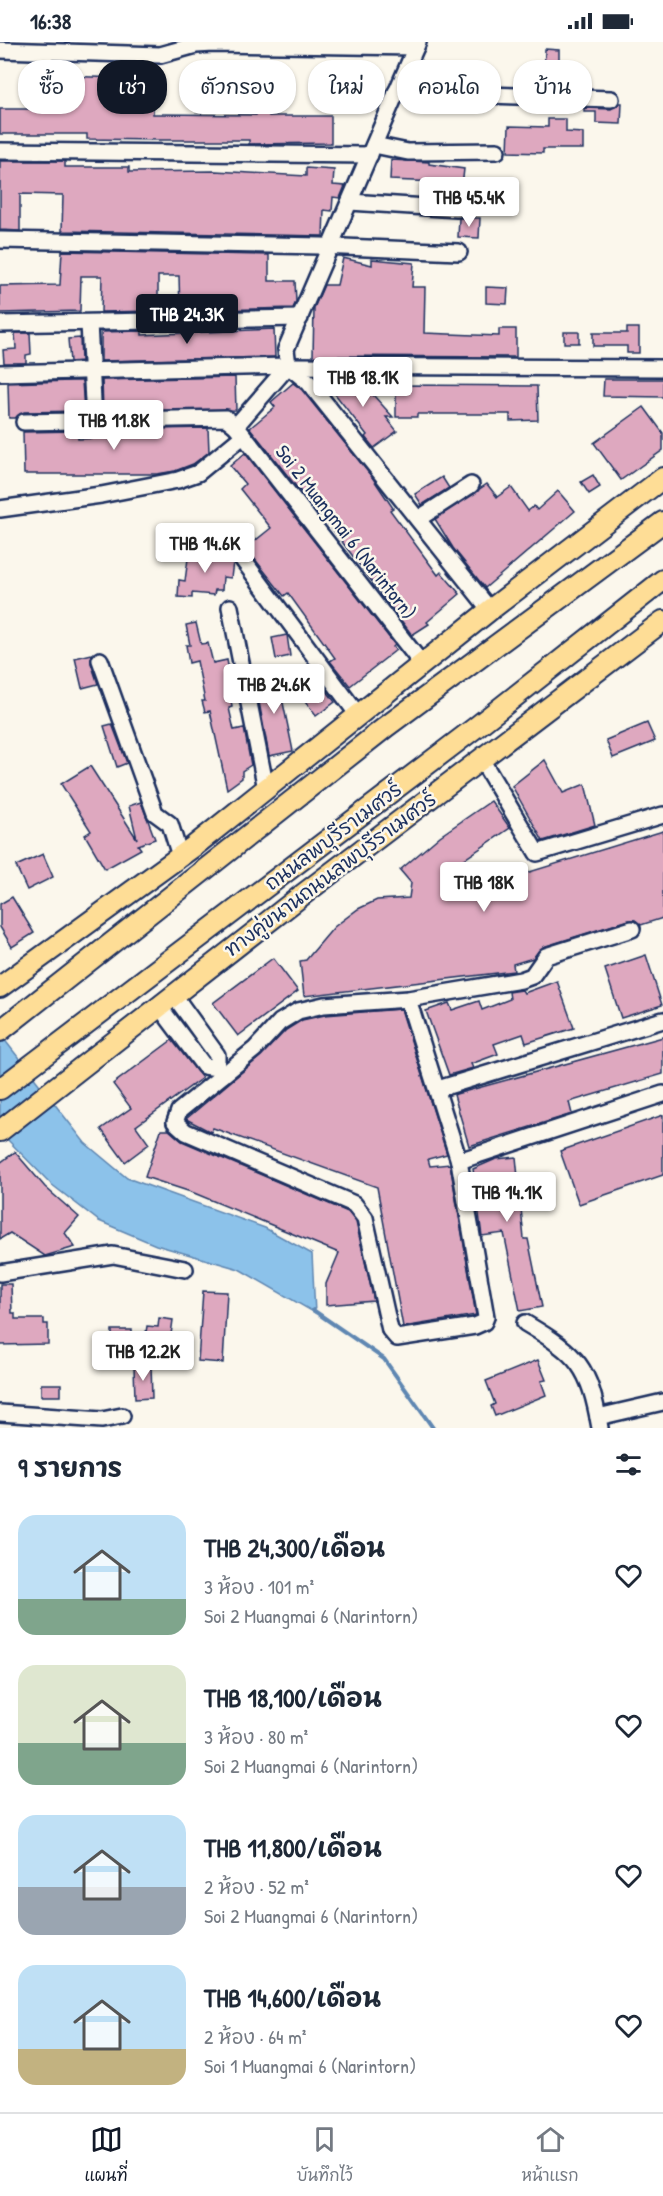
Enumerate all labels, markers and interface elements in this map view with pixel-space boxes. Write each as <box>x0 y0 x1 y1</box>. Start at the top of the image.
text: 16:38 <box>30 6 71 36</box>
chip: ซื้อ <box>18 60 85 114</box>
chip: เช่า <box>97 60 167 114</box>
chip: ตัวกรอง <box>179 60 296 114</box>
chip: ใหม่ <box>308 60 385 114</box>
chip: คอนโด <box>397 60 501 114</box>
chip: บ้าน <box>513 60 592 114</box>
pin: THB 45.4K <box>400 177 538 228</box>
text: THB 45.4K <box>433 183 505 210</box>
pin: THB 24.3K <box>118 294 256 345</box>
text: THB 24.3K <box>150 300 224 327</box>
pin: THB 18.1K <box>294 357 432 408</box>
text: THB 18.1K <box>327 363 399 390</box>
pin: THB 11.8K <box>45 400 183 451</box>
text: THB 11.8K <box>78 406 150 433</box>
street label: Soi 2 Muangmai 6 (Narintorn) <box>270 439 423 624</box>
pin: THB 14.6K <box>136 523 274 574</box>
text: THB 14.6K <box>170 529 240 556</box>
pin: THB 24.6K <box>205 664 343 715</box>
text: THB 24.6K <box>237 670 311 697</box>
street label: ถนนลพบุรีราเมศวร์ <box>259 775 409 899</box>
street label: ทางคู่ขนานถนนลพบุรีราเมศวร์ <box>218 784 444 965</box>
pin: THB 18K <box>429 862 539 913</box>
text: THB 18K <box>454 868 514 895</box>
pin: THB 14.1K <box>438 1172 576 1223</box>
text: THB 14.1K <box>472 1178 542 1205</box>
pin: THB 12.2K <box>74 1331 212 1382</box>
text: THB 12.2K <box>106 1337 180 1364</box>
icon: filters <box>612 1448 645 1481</box>
text: 9 รายการ <box>18 1450 122 1485</box>
text: THB 24,300/เดือน <box>204 1530 385 1565</box>
icon: home <box>66 1539 138 1611</box>
icon: heart <box>612 1559 645 1592</box>
text: 3 ห้อง · 101 m² <box>204 1573 314 1600</box>
text: Soi 2 Muangmai 6 (Narintorn) <box>204 1602 418 1629</box>
text: THB 18,100/เดือน <box>204 1680 382 1715</box>
icon: home <box>66 1689 138 1761</box>
icon: heart <box>612 1709 645 1742</box>
text: 3 ห้อง · 80 m² <box>204 1723 308 1750</box>
text: Soi 2 Muangmai 6 (Narintorn) <box>204 1752 418 1779</box>
text: THB 11,800/เดือน <box>204 1830 382 1865</box>
icon: home <box>66 1839 138 1911</box>
icon: heart <box>612 1859 645 1892</box>
text: 2 ห้อง · 52 m² <box>204 1873 309 1900</box>
text: Soi 2 Muangmai 6 (Narintorn) <box>204 1902 418 1929</box>
text: THB 14,600/เดือน <box>204 1980 381 2015</box>
icon: home <box>66 1989 138 2061</box>
icon: heart <box>612 2009 645 2042</box>
text: 2 ห้อง · 64 m² <box>204 2023 306 2050</box>
text: Soi 1 Muangmai 6 (Narintorn) <box>204 2052 416 2079</box>
tab: แผนที่ <box>84 2123 128 2187</box>
tab: บันทึกไว้ <box>296 2123 353 2187</box>
tab: หน้าแรก <box>521 2123 579 2187</box>

